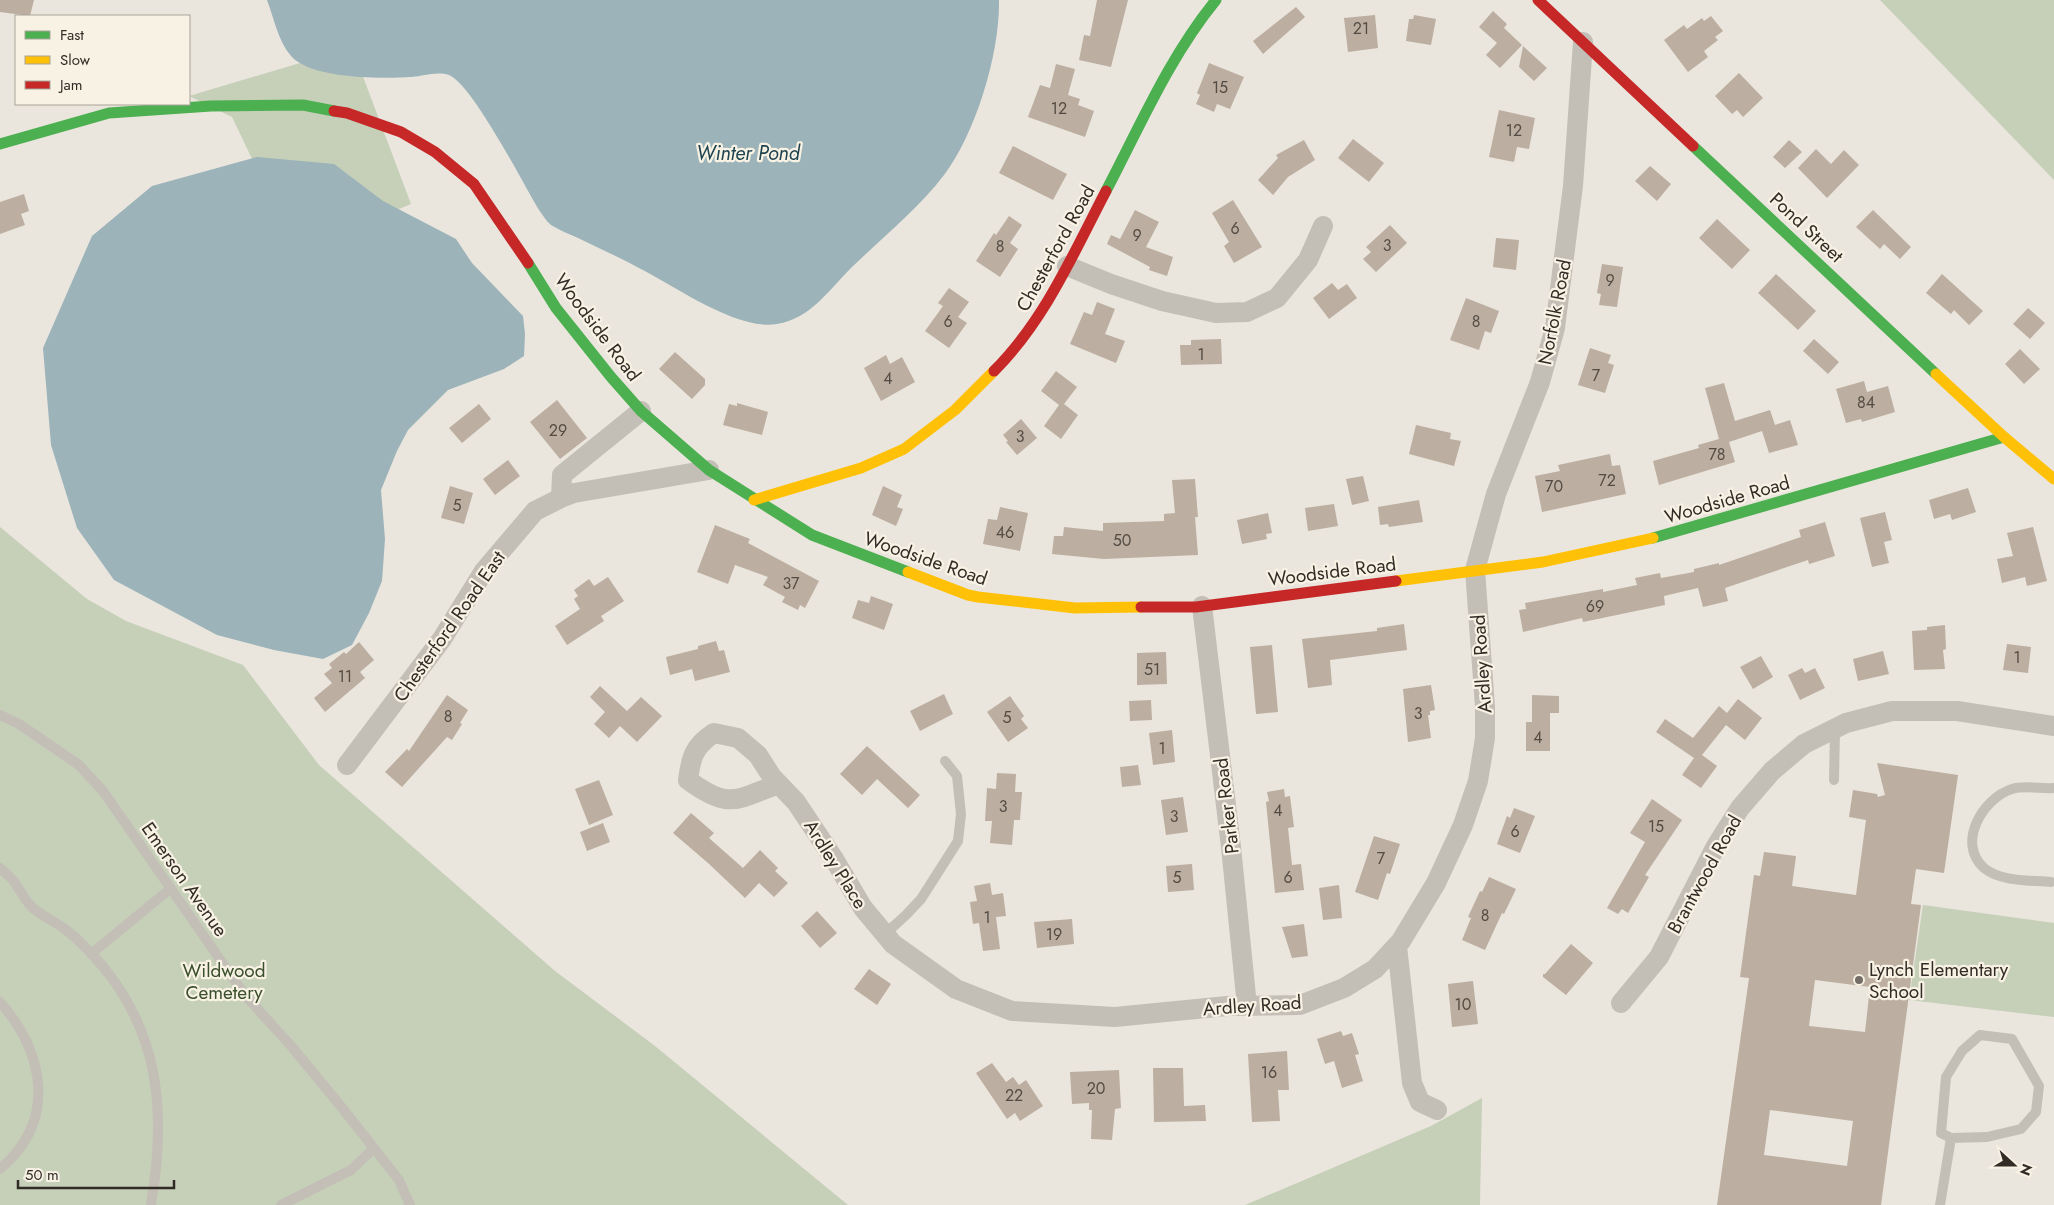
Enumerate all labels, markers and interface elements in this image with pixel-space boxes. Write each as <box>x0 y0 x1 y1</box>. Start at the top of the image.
legend <box>15 15 190 105</box>
house number: 21 <box>1353 17 1369 40</box>
text: Fast <box>60 24 84 46</box>
text: Slow <box>60 49 91 71</box>
text: Jam <box>58 74 83 96</box>
house number: 15 <box>1212 76 1228 99</box>
house number: 12 <box>1051 97 1067 120</box>
house number: 12 <box>1506 119 1522 142</box>
water label: Winter Pond <box>696 139 801 168</box>
street label: Chesterford Road <box>1009 180 1101 317</box>
street label: Pond Street <box>1764 186 1850 269</box>
house number: 6 <box>1230 217 1240 240</box>
house number: 9 <box>1132 224 1142 247</box>
house number: 3 <box>1383 234 1392 257</box>
house number: 8 <box>996 235 1004 258</box>
street label: Norfolk Road <box>1531 257 1578 367</box>
street label: Woodside Road <box>548 268 647 387</box>
house number: 9 <box>1605 269 1615 292</box>
house number: 6 <box>943 310 953 333</box>
house number: 8 <box>1472 310 1480 333</box>
house number: 1 <box>1197 343 1205 366</box>
house number: 7 <box>1592 364 1601 387</box>
house number: 4 <box>883 367 893 390</box>
house number: 84 <box>1857 391 1875 414</box>
house number: 29 <box>549 419 567 442</box>
house number: 3 <box>1016 425 1025 448</box>
house number: 78 <box>1708 443 1726 466</box>
house number: 72 <box>1598 469 1616 492</box>
street label: Woodside Road <box>1662 469 1793 530</box>
house number: 70 <box>1545 475 1563 498</box>
house number: 5 <box>452 494 462 517</box>
house number: 46 <box>996 521 1014 544</box>
street label: Woodside Road <box>861 525 991 592</box>
house number: 50 <box>1113 529 1131 552</box>
street label: Chesterford Road East <box>387 545 512 707</box>
street label: Woodside Road <box>1267 550 1398 593</box>
house number: 37 <box>783 572 800 595</box>
house number: 69 <box>1586 595 1604 618</box>
street label: Ardley Road <box>1465 614 1498 714</box>
house number: 1 <box>2013 646 2021 669</box>
house number: 51 <box>1144 658 1160 681</box>
house number: 11 <box>338 665 352 688</box>
house number: 3 <box>1414 702 1423 725</box>
house number: 8 <box>444 705 452 728</box>
house number: 5 <box>1002 706 1012 729</box>
house number: 4 <box>1533 726 1543 749</box>
house number: 1 <box>1158 737 1166 760</box>
street label: Parker Road <box>1207 756 1246 856</box>
house number: 3 <box>999 795 1008 818</box>
house number: 4 <box>1273 799 1283 822</box>
house number: 3 <box>1170 805 1179 828</box>
street label: Brantwood Road <box>1661 810 1748 938</box>
street label: Ardley Place <box>797 814 874 914</box>
house number: 15 <box>1648 815 1664 838</box>
street label: Emerson Avenue <box>135 816 234 942</box>
house number: 6 <box>1510 820 1520 843</box>
house number: 7 <box>1377 847 1386 870</box>
house number: 5 <box>1172 866 1182 889</box>
house number: 6 <box>1283 866 1293 889</box>
house number: 8 <box>1481 904 1489 927</box>
house number: 1 <box>983 906 991 929</box>
house number: 19 <box>1046 923 1062 946</box>
place label: Lynch Elementary School <box>1869 956 2009 1005</box>
park label: Wildwood Cemetery <box>182 957 266 1006</box>
marker: Lynch Elementary School <box>1853 974 1865 986</box>
street label: Ardley Road <box>1202 989 1302 1022</box>
house number: 10 <box>1455 993 1471 1016</box>
house number: 16 <box>1261 1061 1277 1084</box>
house number: 20 <box>1087 1077 1105 1100</box>
house number: 22 <box>1005 1084 1023 1107</box>
north arrow <box>1989 1140 2039 1190</box>
scale bar <box>18 1158 174 1190</box>
text: N <box>2015 1161 2037 1178</box>
text: 50 m <box>25 1164 59 1186</box>

